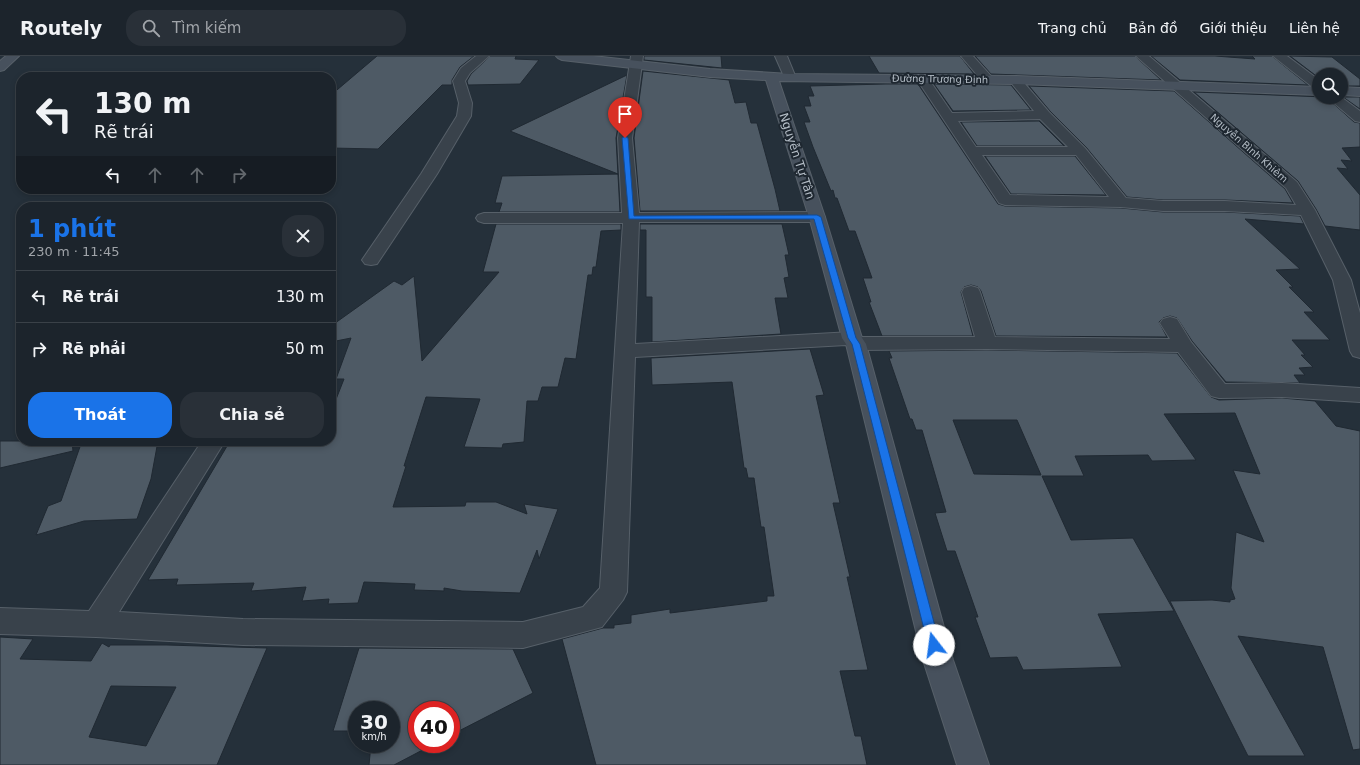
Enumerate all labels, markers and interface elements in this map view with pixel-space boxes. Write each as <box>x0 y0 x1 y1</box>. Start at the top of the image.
search box <box>126 10 406 46</box>
text: Routely <box>20 17 102 39</box>
icon: search <box>140 17 162 39</box>
text: Tìm kiếm <box>172 19 241 37</box>
text: Trang chủ <box>1038 20 1107 36</box>
text: Bản đồ <box>1129 20 1177 36</box>
text: Giới thiệu <box>1199 20 1267 36</box>
text: Liên hệ <box>1289 20 1340 36</box>
map controls <box>1312 68 1348 104</box>
button: search <box>1312 68 1348 104</box>
street label: Đường Trương Định <box>892 73 988 86</box>
text: 130 m <box>94 87 191 120</box>
icon: left <box>28 88 80 140</box>
pin <box>608 97 642 138</box>
icon: arrive <box>614 103 636 125</box>
street label: Nguyễn Tự Tân <box>776 111 818 201</box>
street label: Nguyễn Bình Khiêm <box>1208 111 1291 185</box>
text: Rẽ trái <box>94 121 154 142</box>
icon: left <box>102 164 124 186</box>
icon: ahead <box>144 164 166 186</box>
icon: ahead <box>186 164 208 186</box>
icon: right <box>228 164 250 186</box>
text: 1 phút <box>28 215 116 243</box>
button: close <box>282 215 324 257</box>
text: 230 m · 11:45 <box>28 244 119 259</box>
icon: left <box>28 286 50 308</box>
text: Rẽ trái <box>62 288 119 306</box>
text: 130 m <box>276 288 324 306</box>
icon: right <box>28 338 50 360</box>
text: Rẽ phải <box>62 340 126 358</box>
text: 50 m <box>286 340 324 358</box>
button: Thoát <box>28 392 172 438</box>
button: Chia sẻ <box>180 392 324 438</box>
position arrow <box>913 624 955 666</box>
speed limit sign: 40 <box>408 701 460 753</box>
text: 30 <box>360 710 388 734</box>
text: km/h <box>361 731 387 742</box>

